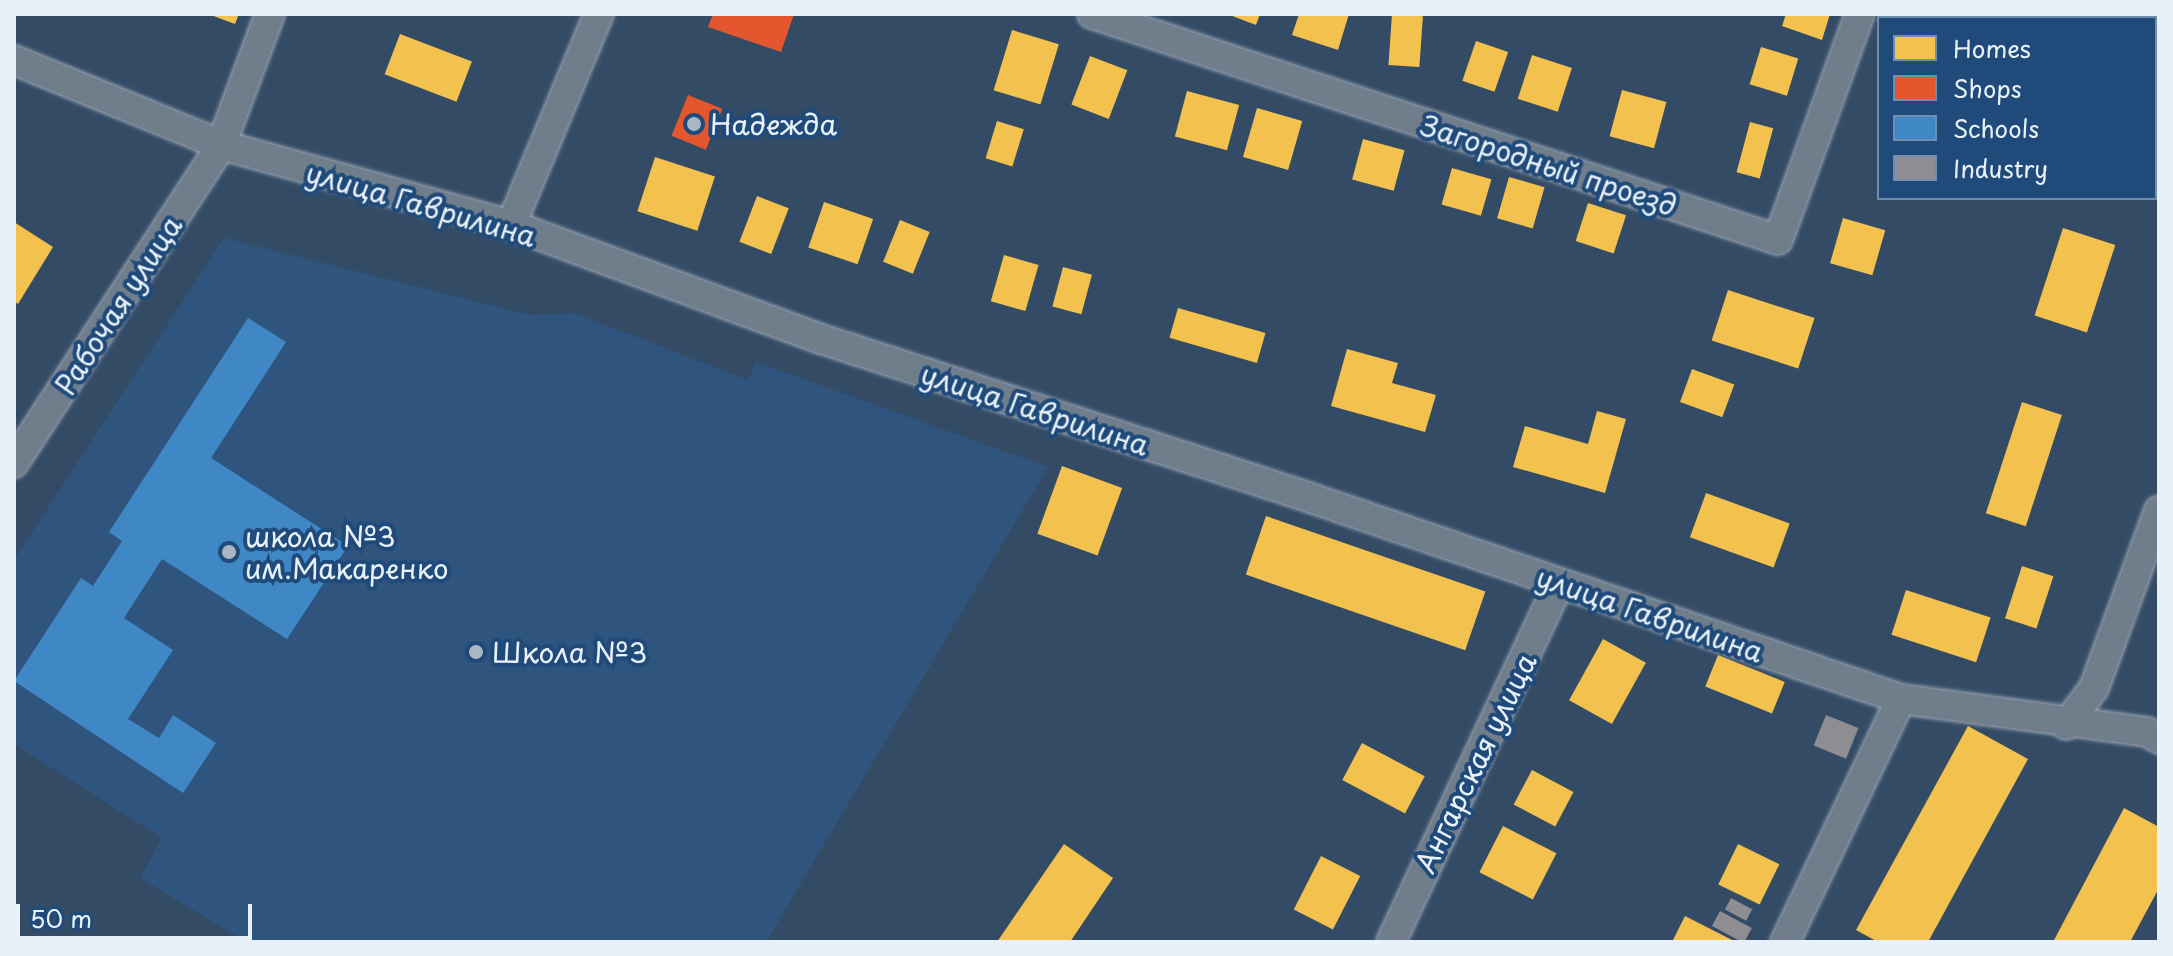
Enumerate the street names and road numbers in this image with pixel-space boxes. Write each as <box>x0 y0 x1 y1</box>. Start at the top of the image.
street label: Загородный проезд <box>1416 108 1682 222</box>
street label: улица Гаврилина <box>302 155 540 253</box>
street label: Рабочая улица <box>48 209 188 401</box>
street label: улица Гаврилина <box>917 356 1153 462</box>
street label: улица Гаврилина <box>1532 559 1768 669</box>
street label: Ангарская улица <box>1407 647 1543 879</box>

